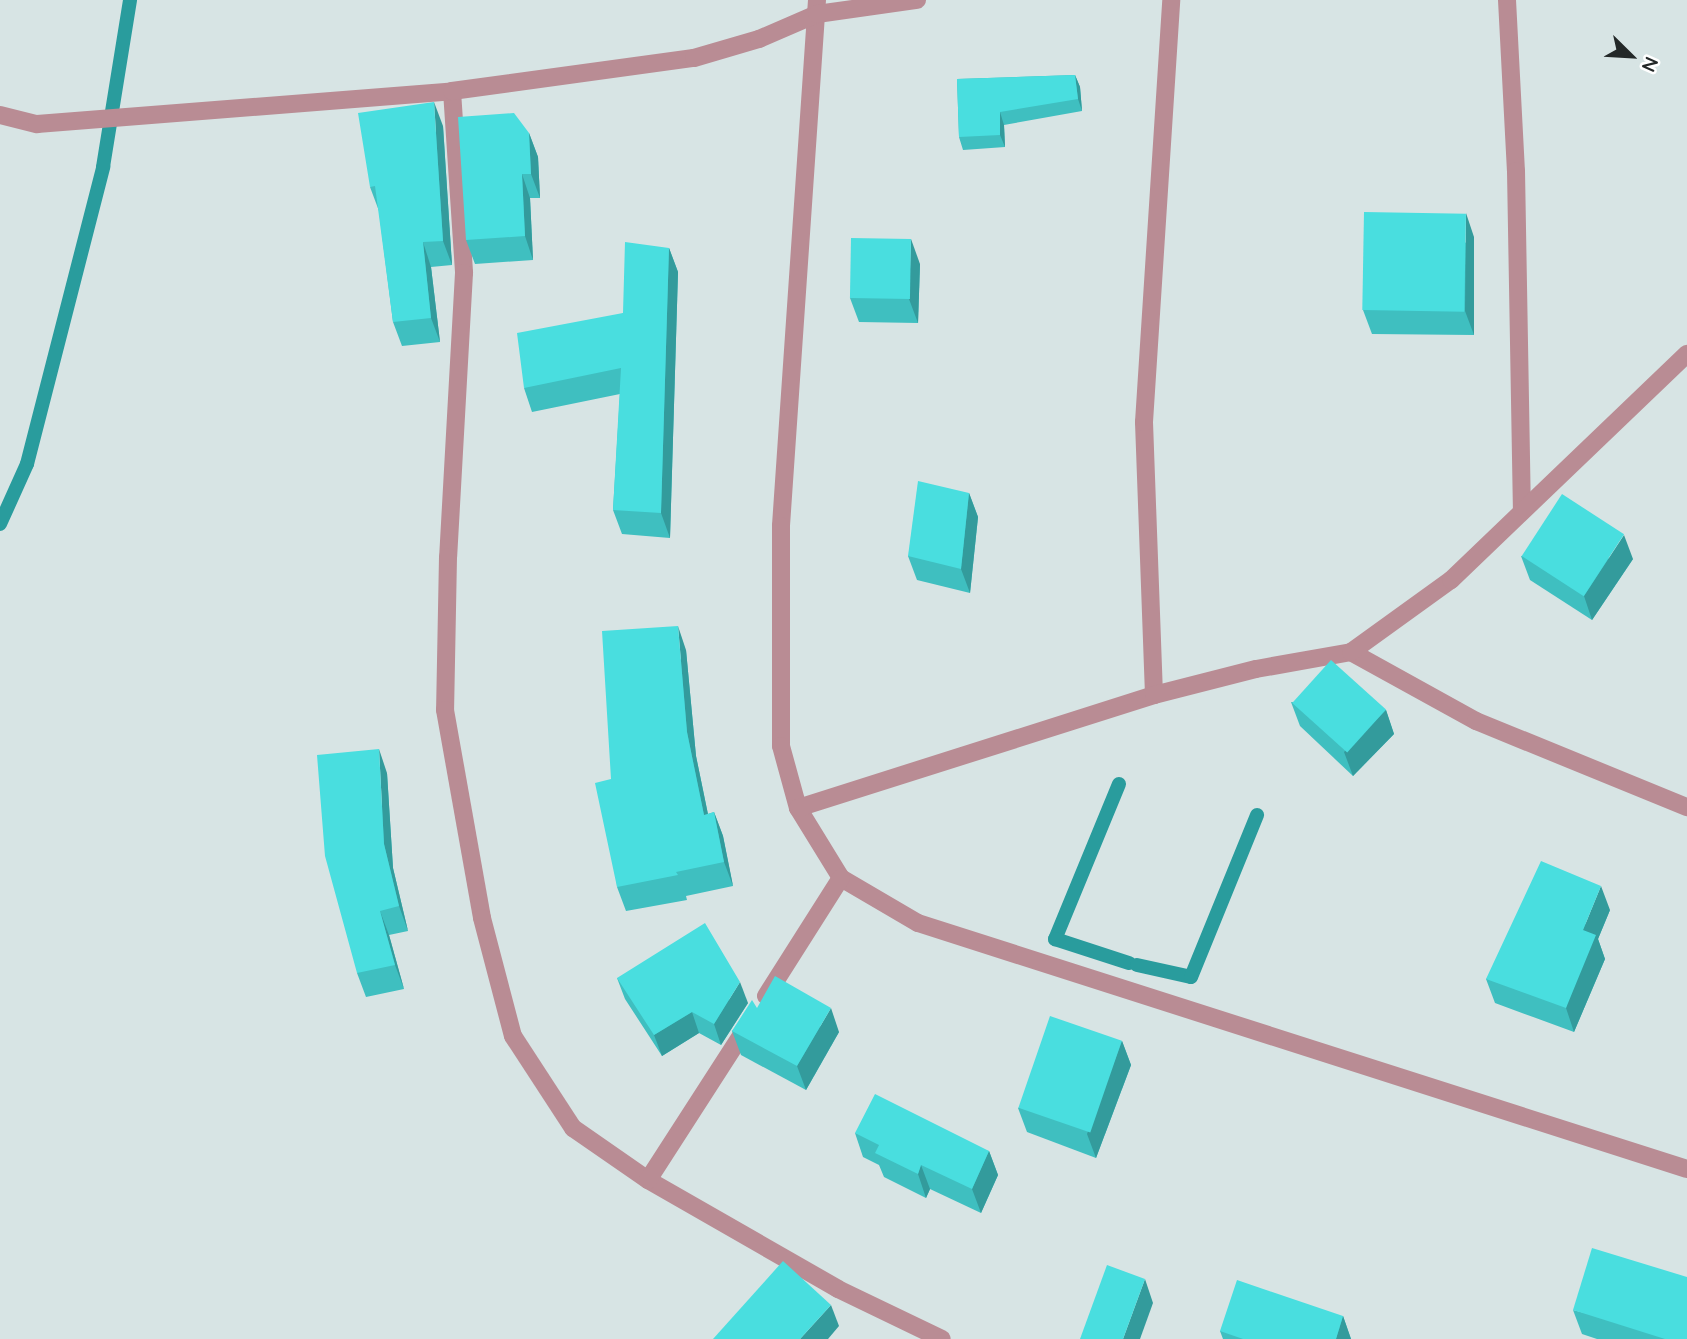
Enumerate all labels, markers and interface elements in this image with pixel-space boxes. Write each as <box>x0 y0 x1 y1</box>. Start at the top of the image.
north arrow <box>1596 21 1666 91</box>
text: N <box>1636 53 1664 76</box>

